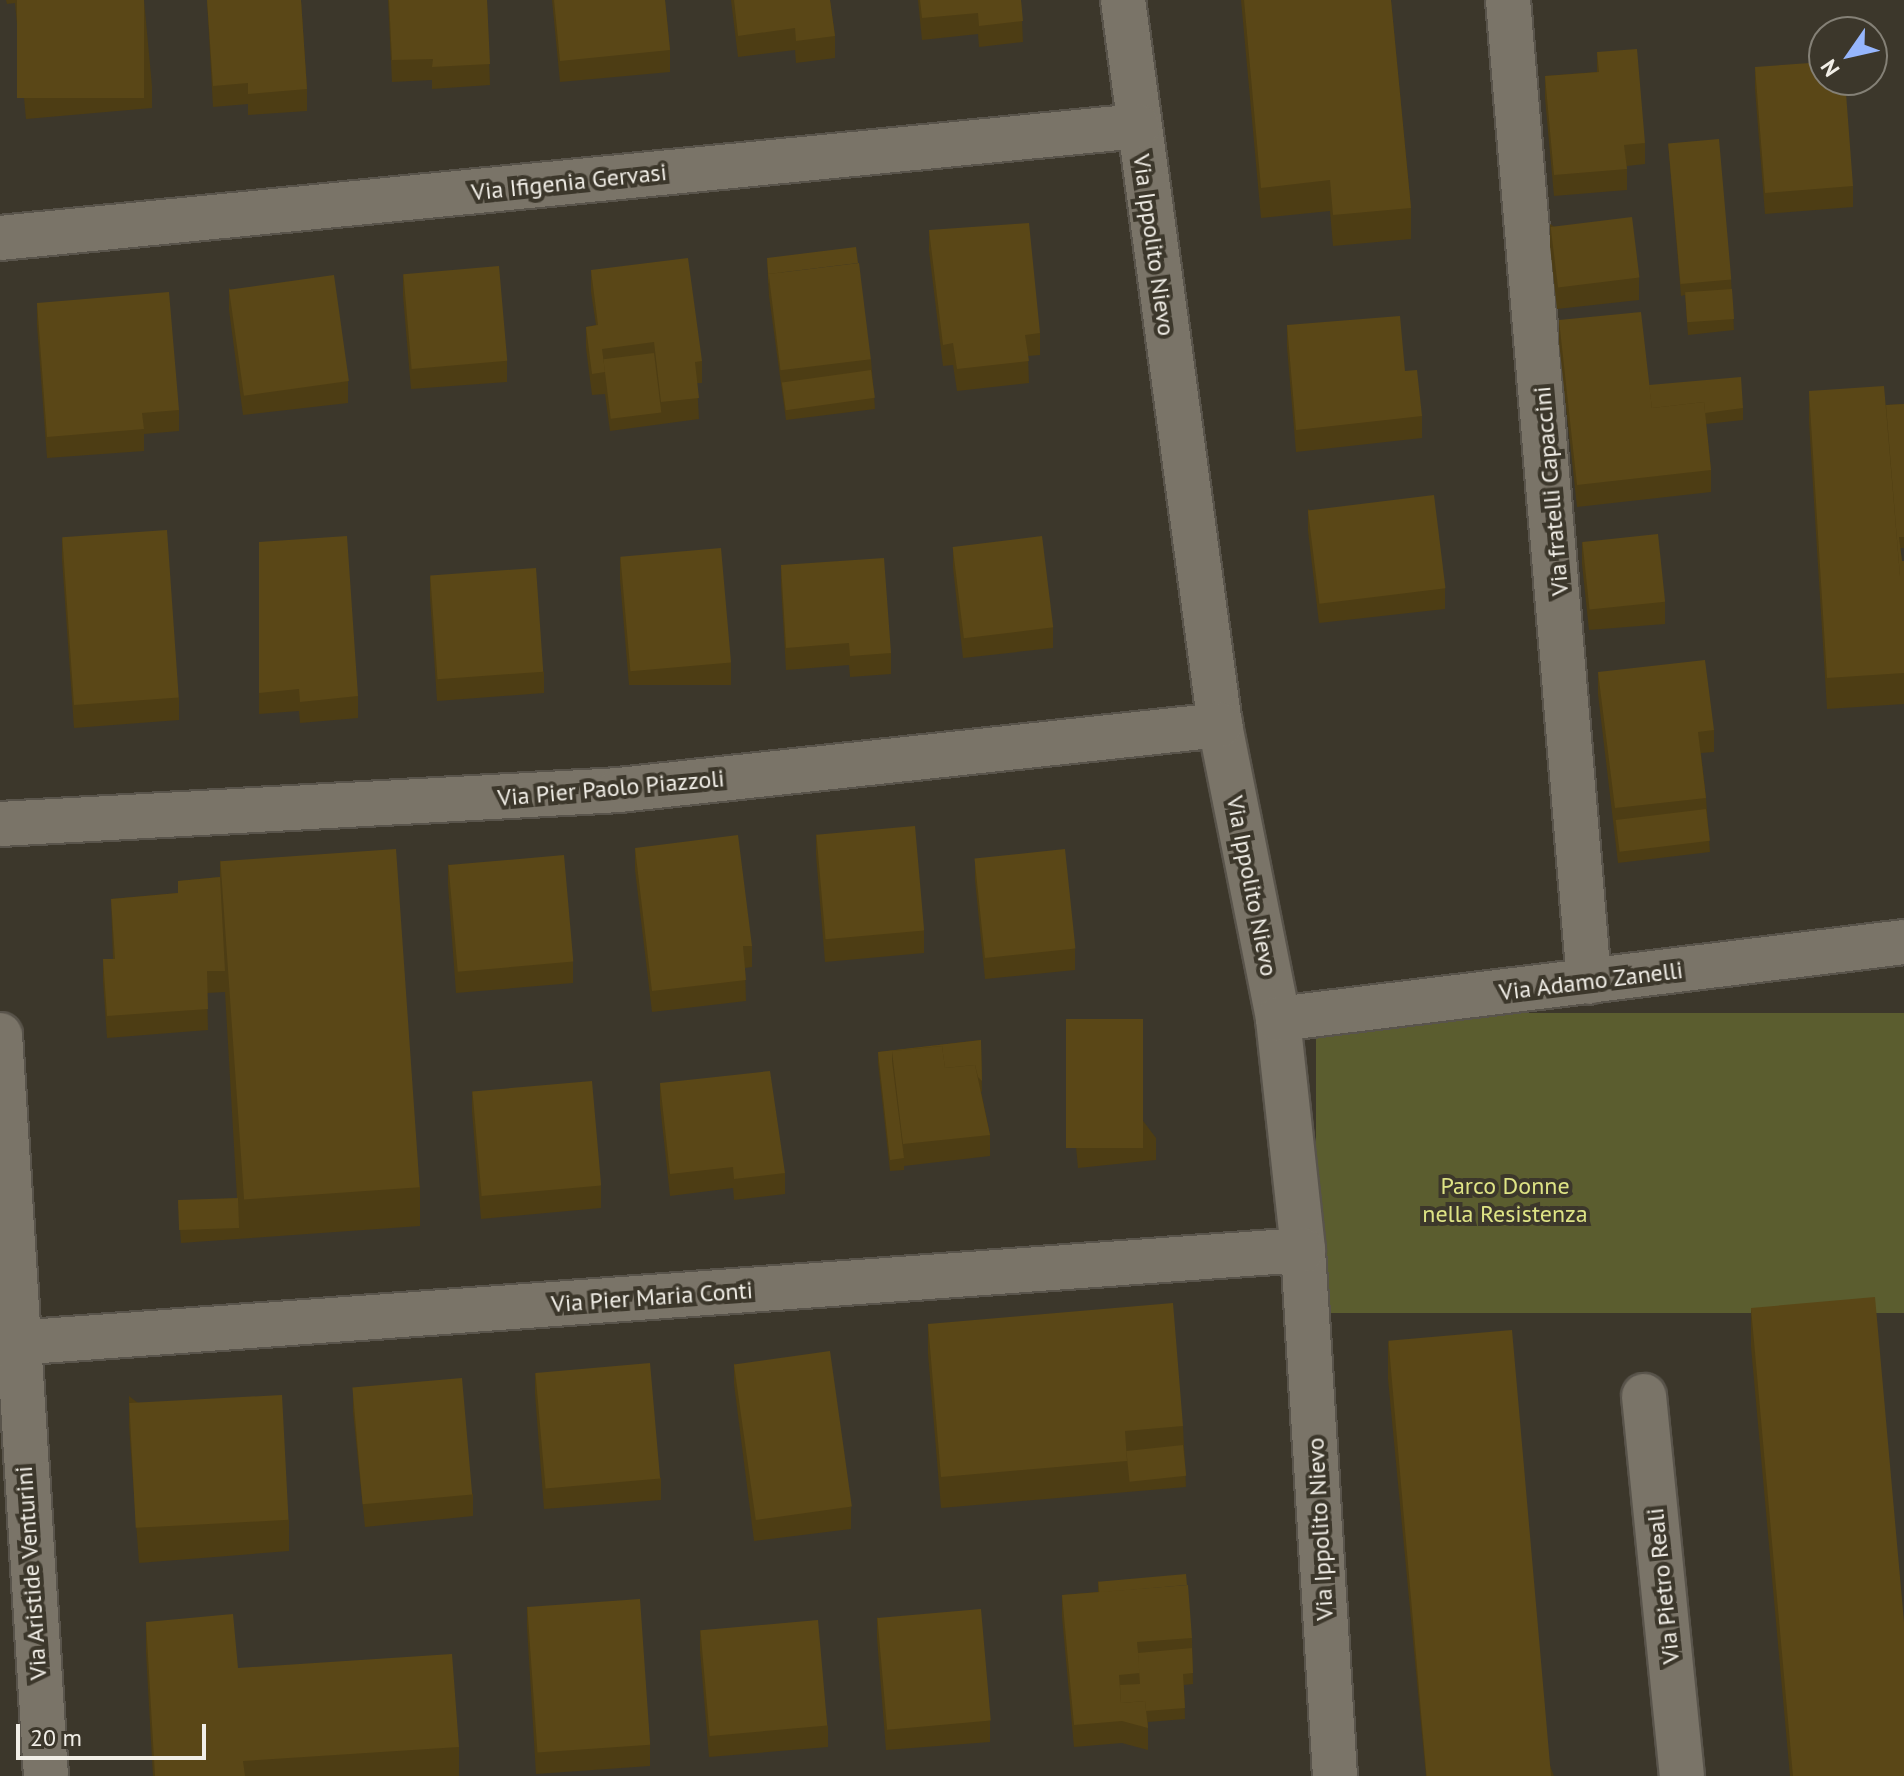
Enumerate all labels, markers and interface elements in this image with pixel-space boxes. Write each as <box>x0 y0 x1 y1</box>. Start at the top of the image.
north arrow <box>1808 16 1888 96</box>
text: N <box>1814 54 1845 82</box>
street label: Via Ippolito Nievo <box>1127 152 1181 338</box>
street label: Via Ifigenia Gervasi <box>470 157 668 207</box>
street label: Via fratelli Capaccini <box>1527 385 1575 597</box>
street label: Via Pier Paolo Piazzoli <box>496 764 726 812</box>
street label: Via Ippolito Nievo <box>1220 793 1284 979</box>
street label: Via Adamo Zanelli <box>1497 955 1685 1007</box>
park label: Parco Donne nella Resistenza <box>1422 1172 1588 1228</box>
street label: Via Pier Maria Conti <box>550 1276 754 1318</box>
street label: Via Ippolito Nievo <box>1301 1437 1339 1621</box>
street label: Via Aristide Venturini <box>9 1464 53 1682</box>
street label: Via Pietro Reali <box>1640 1507 1686 1665</box>
scale bar <box>20 1708 210 1758</box>
text: 20 m <box>30 1722 82 1753</box>

